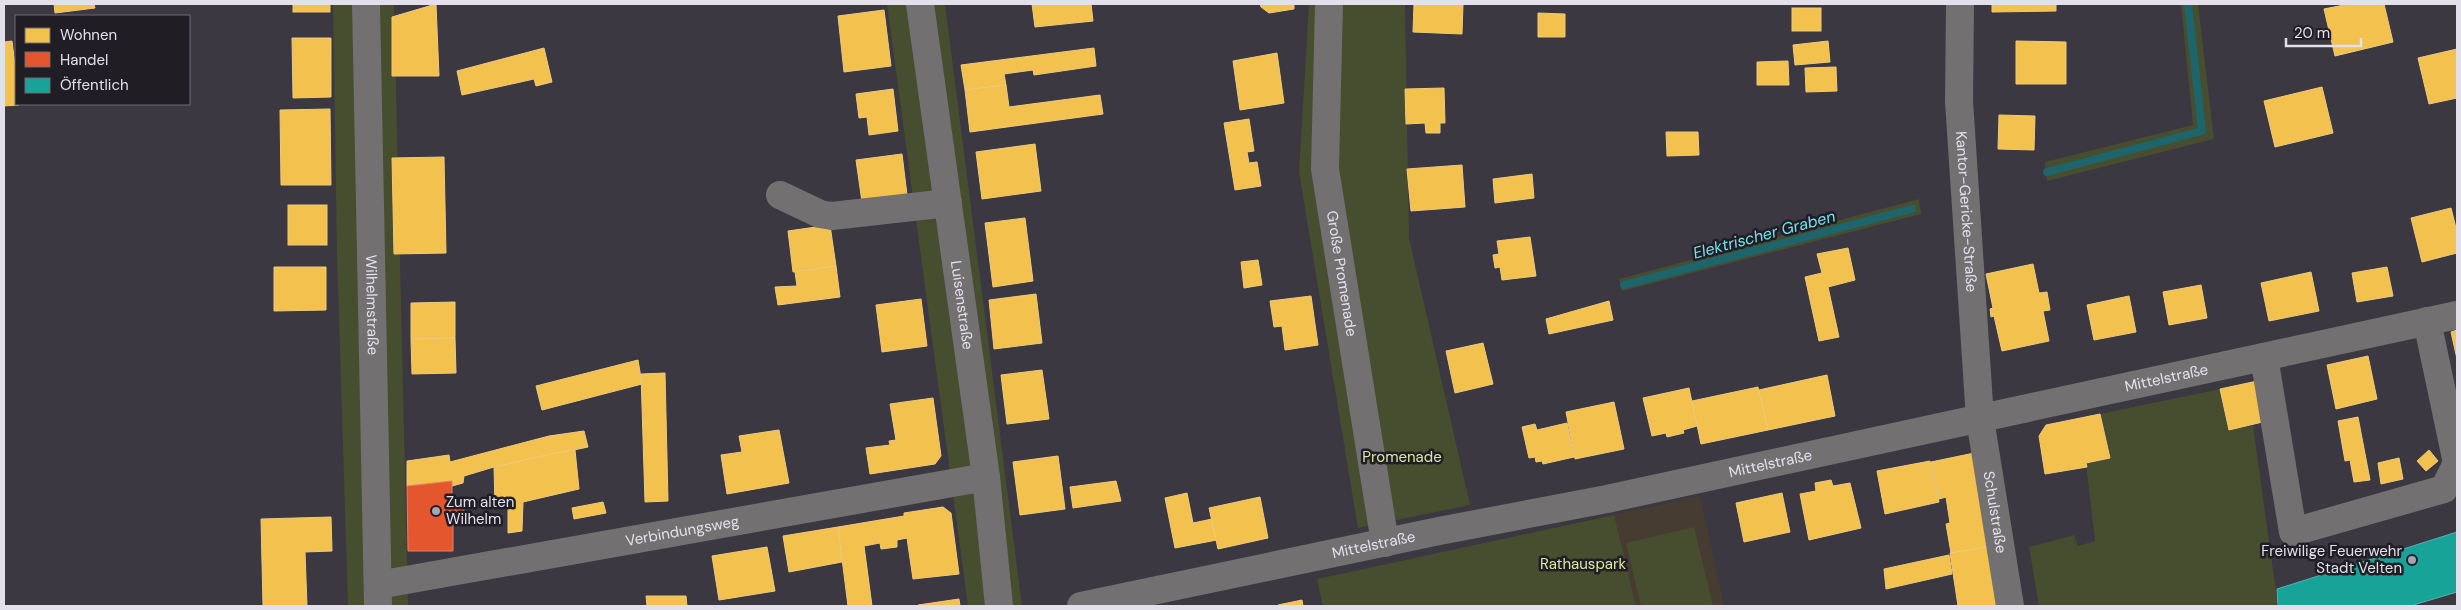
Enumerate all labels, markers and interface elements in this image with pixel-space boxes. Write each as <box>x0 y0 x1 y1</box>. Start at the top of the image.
legend <box>15 15 190 105</box>
scale bar <box>2286 15 2361 47</box>
text: 20 m <box>2294 23 2330 43</box>
text: Wohnen <box>60 25 117 45</box>
text: Handel <box>60 50 108 70</box>
text: Öffentlich <box>60 75 129 95</box>
street label: Kantor-Gericke-Straße <box>1951 131 1982 293</box>
water label: Elektrischer Graben <box>1691 205 1838 264</box>
street label: Große Promenade <box>1322 209 1362 338</box>
street label: Wilhelmstraße <box>361 255 383 355</box>
street label: Luisenstraße <box>946 259 978 351</box>
street label: Mittelstraße <box>2123 359 2210 397</box>
street label: Mittelstraße <box>1727 445 1814 482</box>
park label: Promenade <box>1362 447 1442 467</box>
street label: Schulstraße <box>1978 470 2011 555</box>
place label: Zum alten Wilhelm <box>446 492 514 529</box>
marker: Zum alten Wilhelm <box>430 505 442 517</box>
street label: Verbindungsweg <box>624 511 741 551</box>
street label: Mittelstraße <box>1330 526 1417 563</box>
place label: Freiwilige Feuerwehr Stadt Velten <box>2261 541 2402 578</box>
park label: Rathauspark <box>1540 554 1626 574</box>
marker: Freiwilige Feuerwehr Stadt Velten <box>2406 554 2418 566</box>

